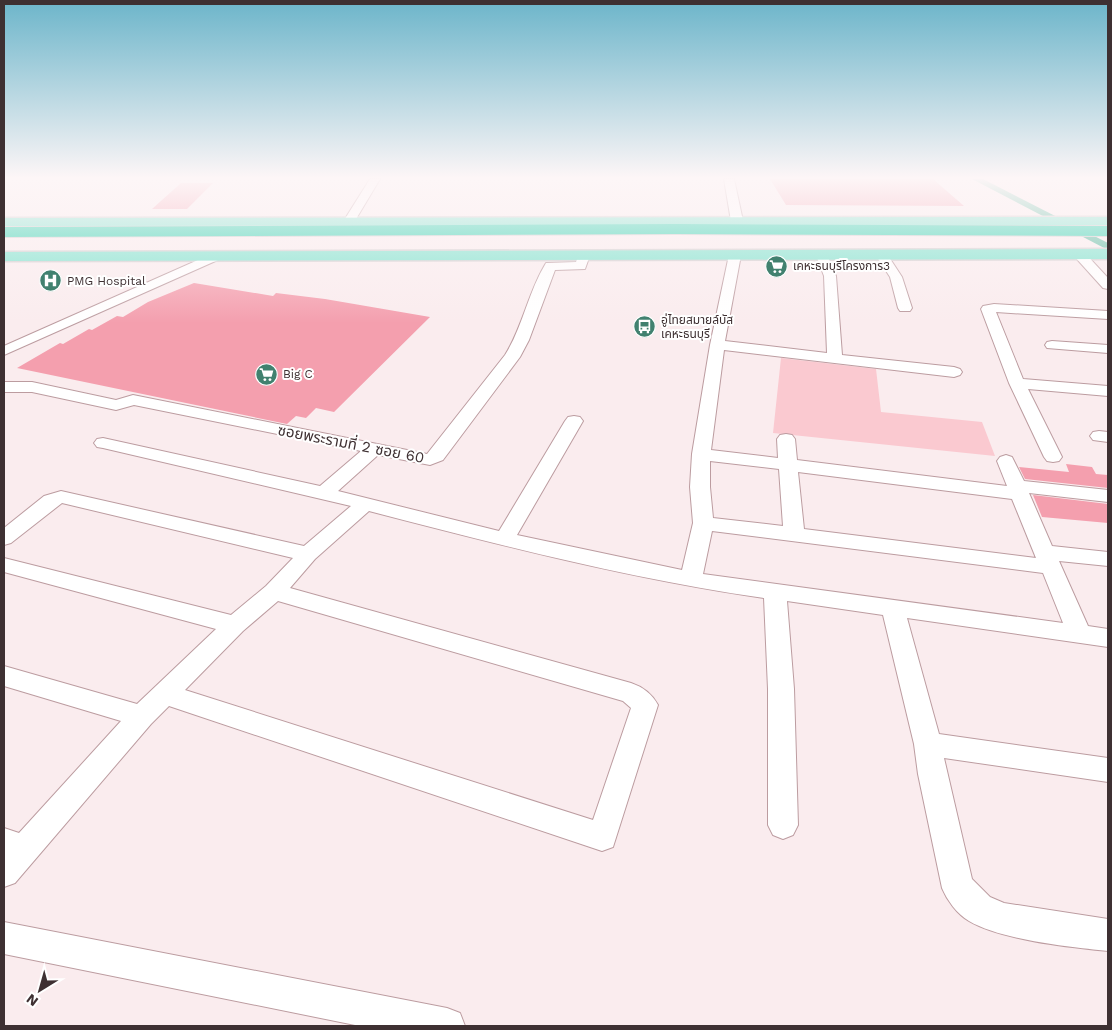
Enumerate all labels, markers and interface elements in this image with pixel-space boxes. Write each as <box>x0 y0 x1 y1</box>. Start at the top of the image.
supermarket icon: เคหะธนบุรีโครงการ3 <box>765 254 789 278</box>
place label: เคหะธนบุรีโครงการ3 <box>793 259 890 273</box>
hospital icon: PMG Hospital <box>39 269 63 293</box>
place label: PMG Hospital <box>67 274 146 288</box>
place label: อู่ไทยสมายล์บัส เคหะธนบุรี <box>661 313 733 341</box>
bus stop icon: อู่ไทยสมายล์บัส เคหะธนบุรี <box>633 315 657 339</box>
supermarket icon: Big C <box>255 362 279 386</box>
place label: Big C <box>283 367 313 381</box>
street label: ซอยพระรามที่ 2 ซอย 60 <box>276 419 426 467</box>
north arrow <box>15 965 65 1015</box>
text: N <box>23 991 41 1010</box>

